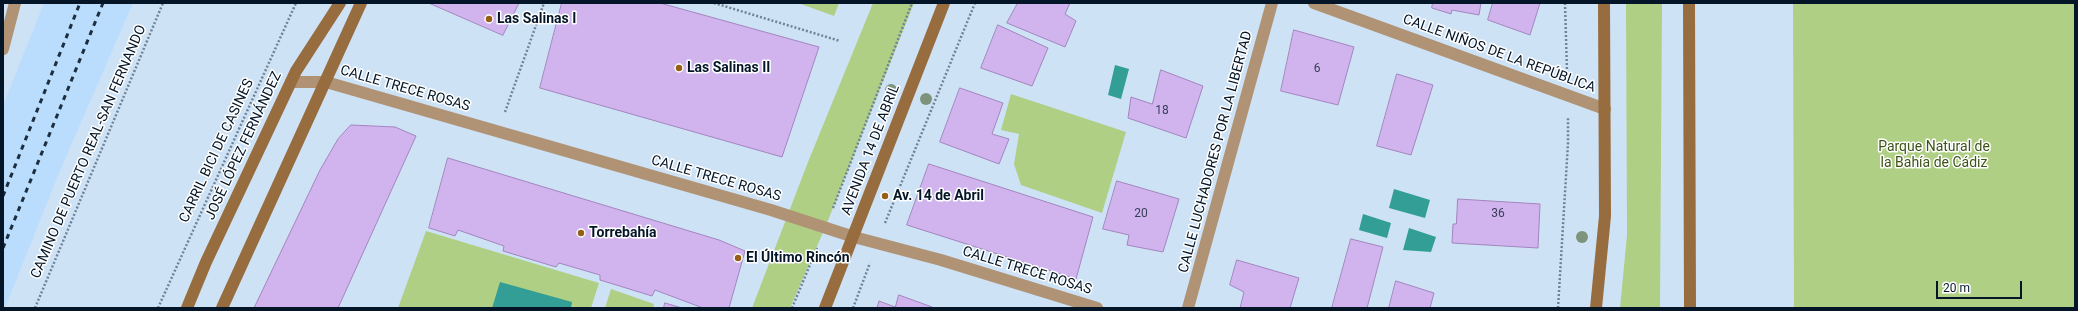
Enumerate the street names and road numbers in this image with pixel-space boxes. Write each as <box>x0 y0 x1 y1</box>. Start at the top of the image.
street label: CALLE NIÑOS DE LA REPÚBLICA <box>1400 11 1598 97</box>
street label: CAMINO DE PUERTO REAL-SAN FERNANDO <box>28 23 150 281</box>
street label: CALLE LUCHADORES POR LA LIBERTAD <box>1176 29 1256 275</box>
street label: CALLE TRECE ROSAS <box>338 62 472 116</box>
street label: JOSÉ LÓPEZ FERNÁNDEZ <box>202 69 286 223</box>
street label: CARRIL BICI DE CASINES <box>176 77 258 225</box>
street label: AVENIDA 14 DE ABRIL <box>838 82 904 218</box>
street label: CALLE TRECE ROSAS <box>649 152 783 206</box>
street label: CALLE TRECE ROSAS <box>960 243 1094 299</box>

